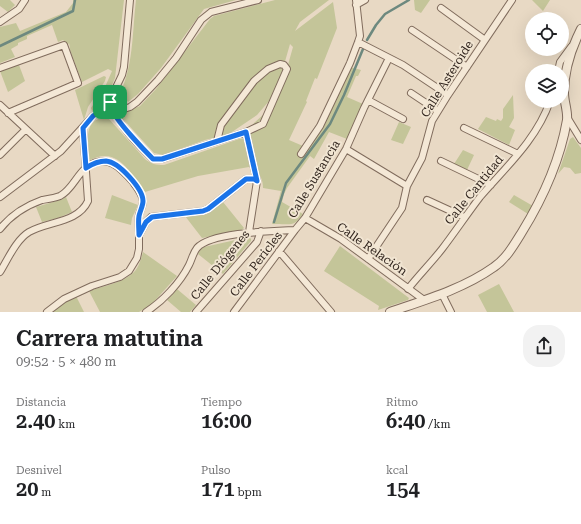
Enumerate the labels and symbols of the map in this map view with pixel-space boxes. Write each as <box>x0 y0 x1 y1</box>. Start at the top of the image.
street label: Calle Asteroide <box>418 38 476 120</box>
pin <box>93 85 127 119</box>
street label: Calle Sustancia <box>285 137 343 221</box>
street label: Calle Cantidad <box>442 152 506 227</box>
street label: Calle Relación <box>334 220 410 279</box>
street label: Calle Diógenes <box>188 227 253 303</box>
street label: Calle Pericles <box>227 229 285 299</box>

